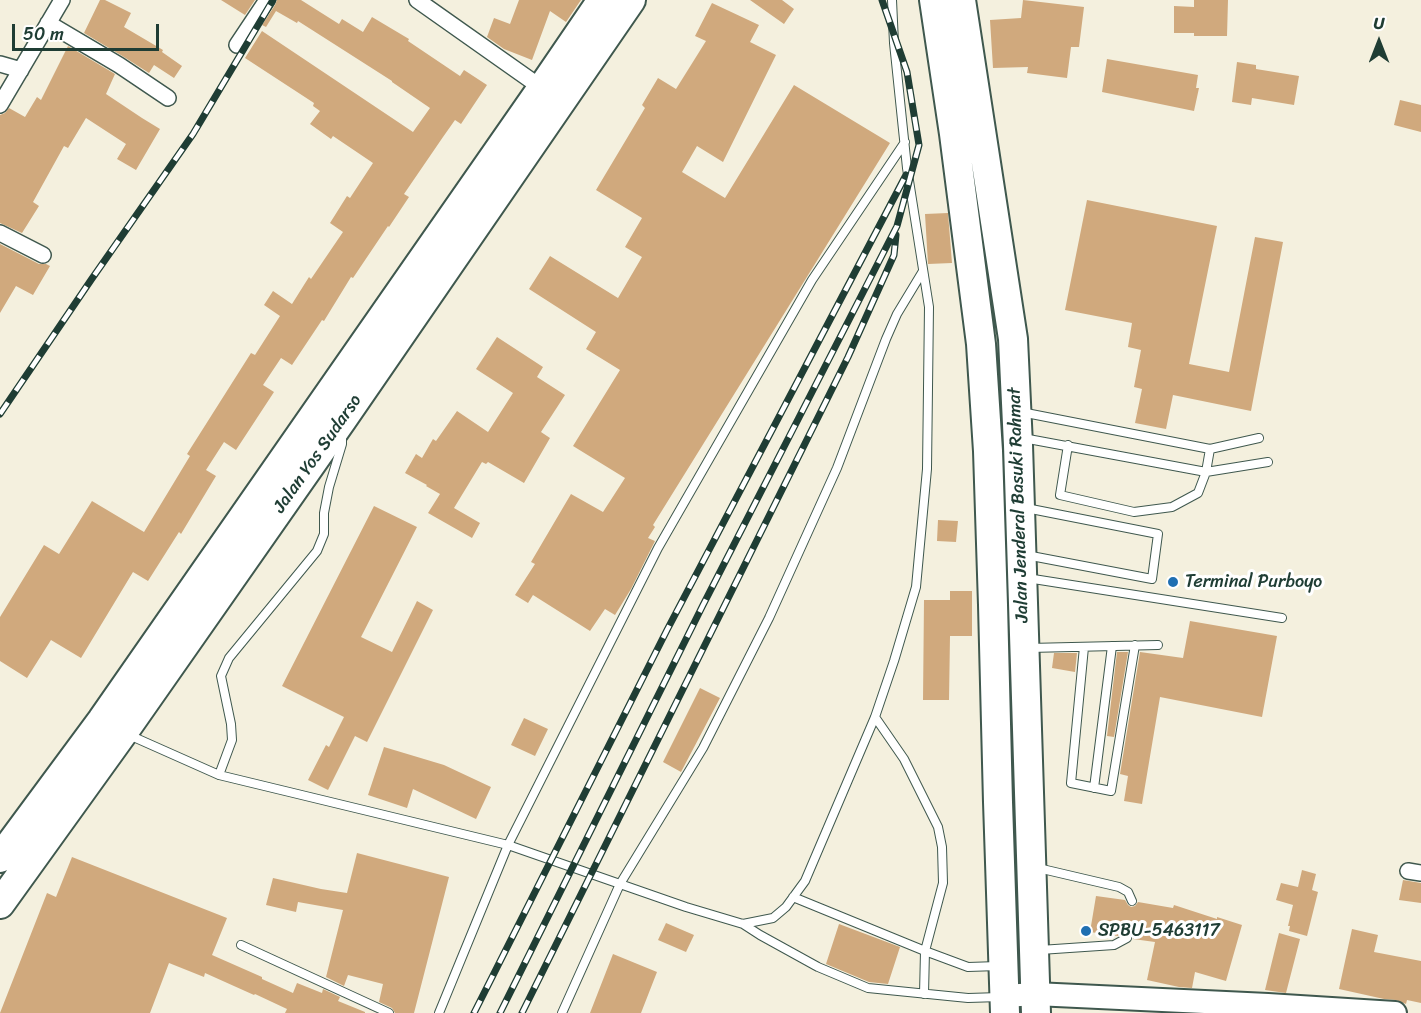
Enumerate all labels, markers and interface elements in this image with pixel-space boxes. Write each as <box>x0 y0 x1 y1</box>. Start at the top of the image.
text: U <box>1374 9 1384 38</box>
scale bar <box>15 12 162 50</box>
north arrow <box>1349 12 1409 72</box>
text: 50 m <box>23 18 64 50</box>
street label: Jalan Jenderal Basuki Rahmat <box>1004 387 1034 623</box>
street label: Jalan Yos Sudarso <box>269 391 367 517</box>
place label: Terminal Purboyo <box>1185 571 1322 593</box>
marker: Terminal Purboyo <box>1166 575 1180 589</box>
place label: SPBU-5463117 <box>1098 920 1220 942</box>
marker: SPBU-5463117 <box>1079 924 1093 938</box>

